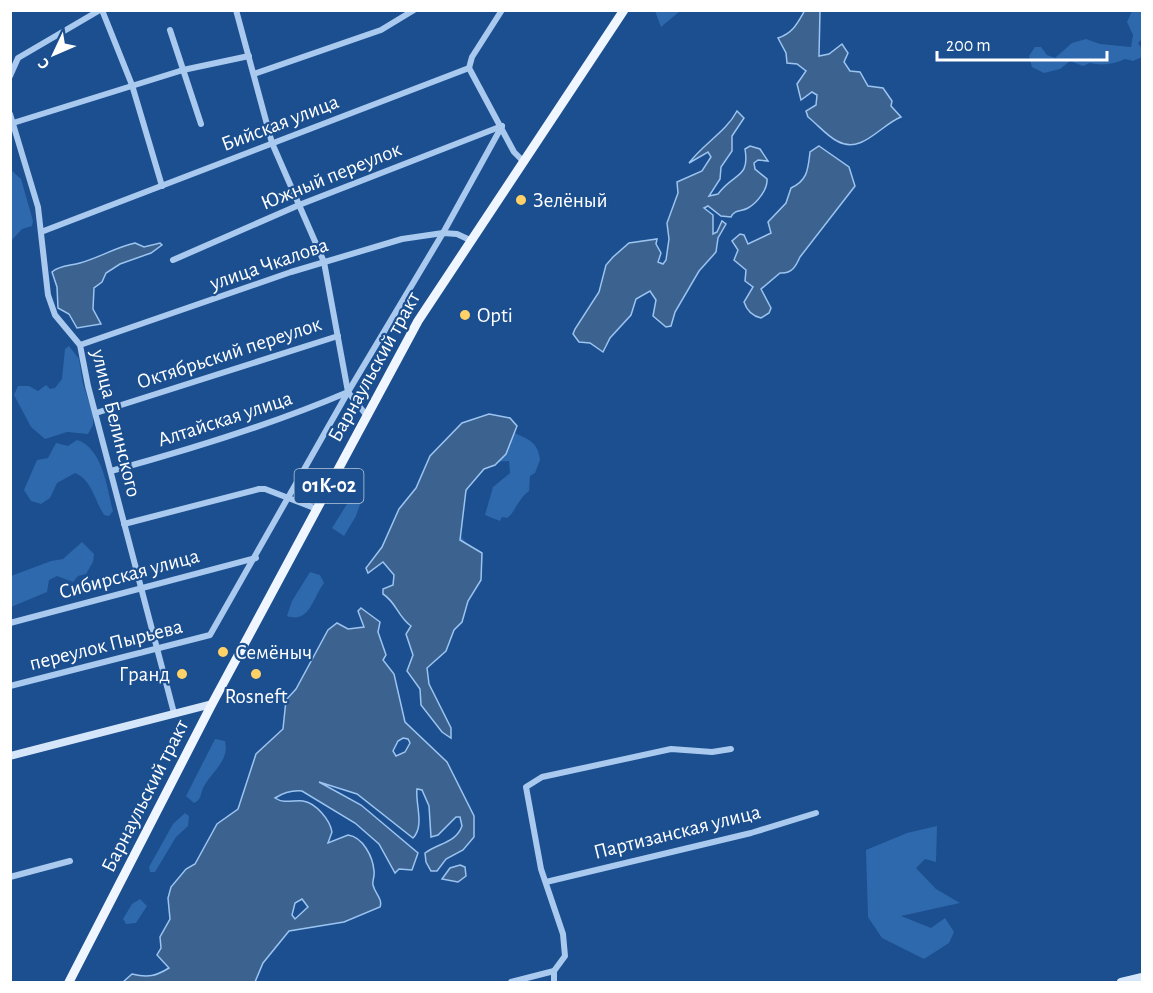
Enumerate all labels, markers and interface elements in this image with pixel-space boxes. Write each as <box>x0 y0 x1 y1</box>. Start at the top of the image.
north arrow <box>24 24 84 84</box>
scale bar <box>937 24 1106 62</box>
text: 200 m <box>946 37 991 55</box>
text: С <box>35 55 53 72</box>
street label: Бийская улица <box>218 91 342 155</box>
street label: Южный переулок <box>258 138 404 214</box>
place label: Зелёный <box>533 190 608 211</box>
marker: Зелёный <box>514 193 528 207</box>
street label: улица Чкалова <box>206 234 331 294</box>
street label: Барнаульский тракт <box>324 288 424 446</box>
place label: Opti <box>477 305 513 326</box>
marker: Opti <box>458 308 472 322</box>
street label: Октябрьский переулок <box>134 313 324 393</box>
street label: улица Белинского <box>87 346 145 499</box>
street label: Алтайская улица <box>155 387 295 451</box>
road number: 01К-02 <box>294 469 364 503</box>
street label: Сибирская улица <box>57 545 202 603</box>
street label: переулок Пырьева <box>27 616 185 674</box>
place label: Семёныч <box>235 642 312 663</box>
marker: Семёныч <box>216 645 230 659</box>
place label: Гранд <box>119 664 170 685</box>
marker: Гранд <box>175 667 189 681</box>
marker: Rosneft <box>249 667 263 681</box>
place label: Rosneft <box>225 686 288 707</box>
street label: Барнаульский тракт <box>98 716 193 876</box>
street label: Партизанская улица <box>591 801 763 863</box>

